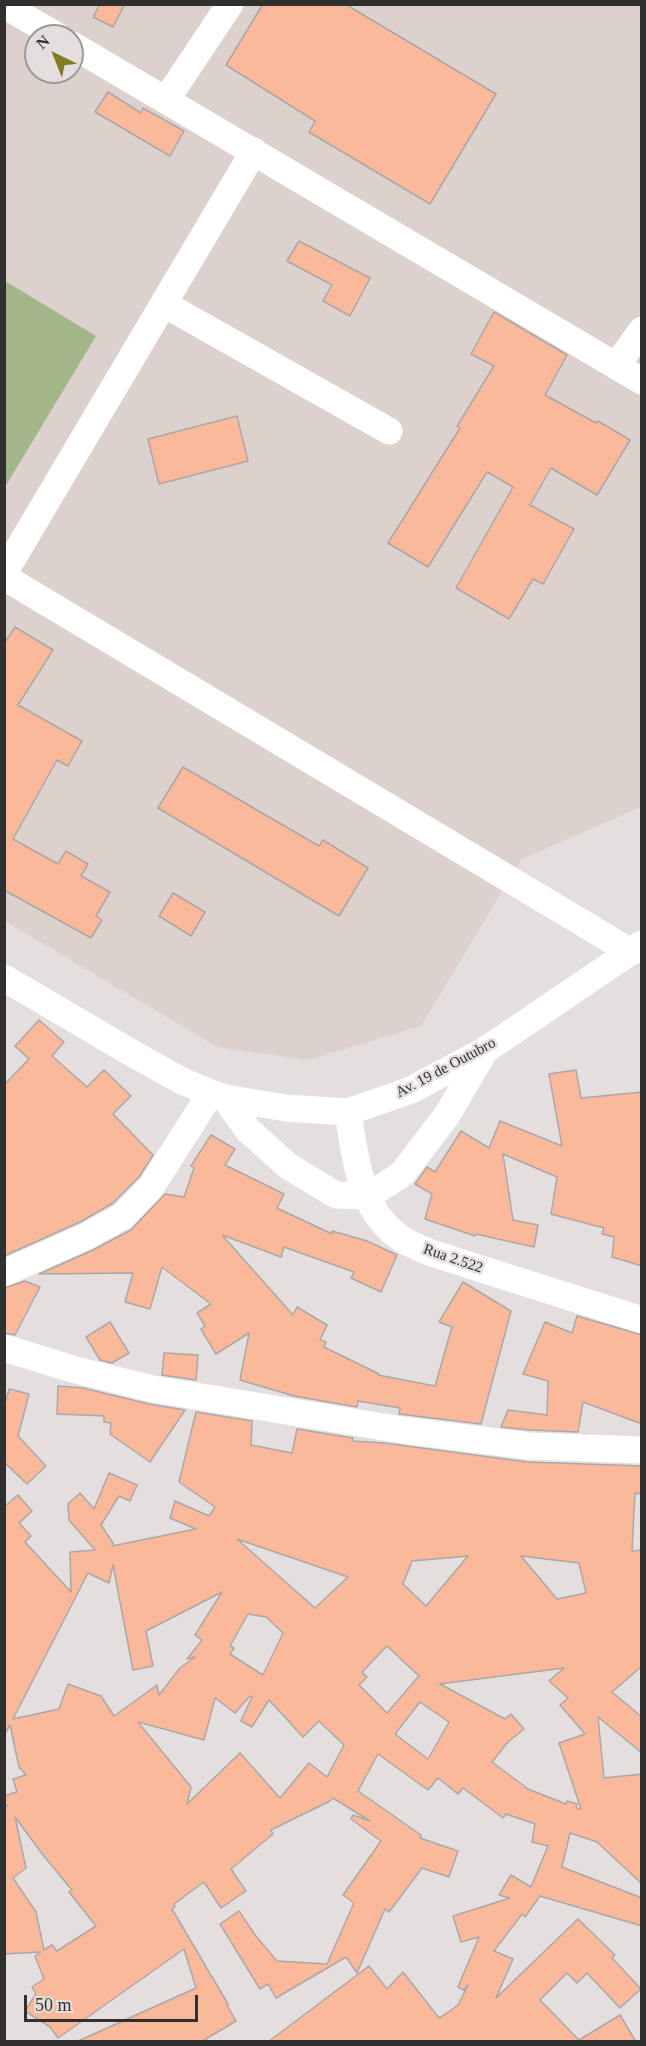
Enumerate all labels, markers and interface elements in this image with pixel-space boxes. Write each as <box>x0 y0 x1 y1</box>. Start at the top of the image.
north arrow <box>24 24 84 84</box>
text: N <box>33 32 53 52</box>
street label: Av. 19 de Outubro <box>393 1034 499 1102</box>
street label: Rua 2.522 <box>421 1240 485 1278</box>
scale bar <box>27 1983 201 2021</box>
text: 50 m <box>35 1995 72 2015</box>

